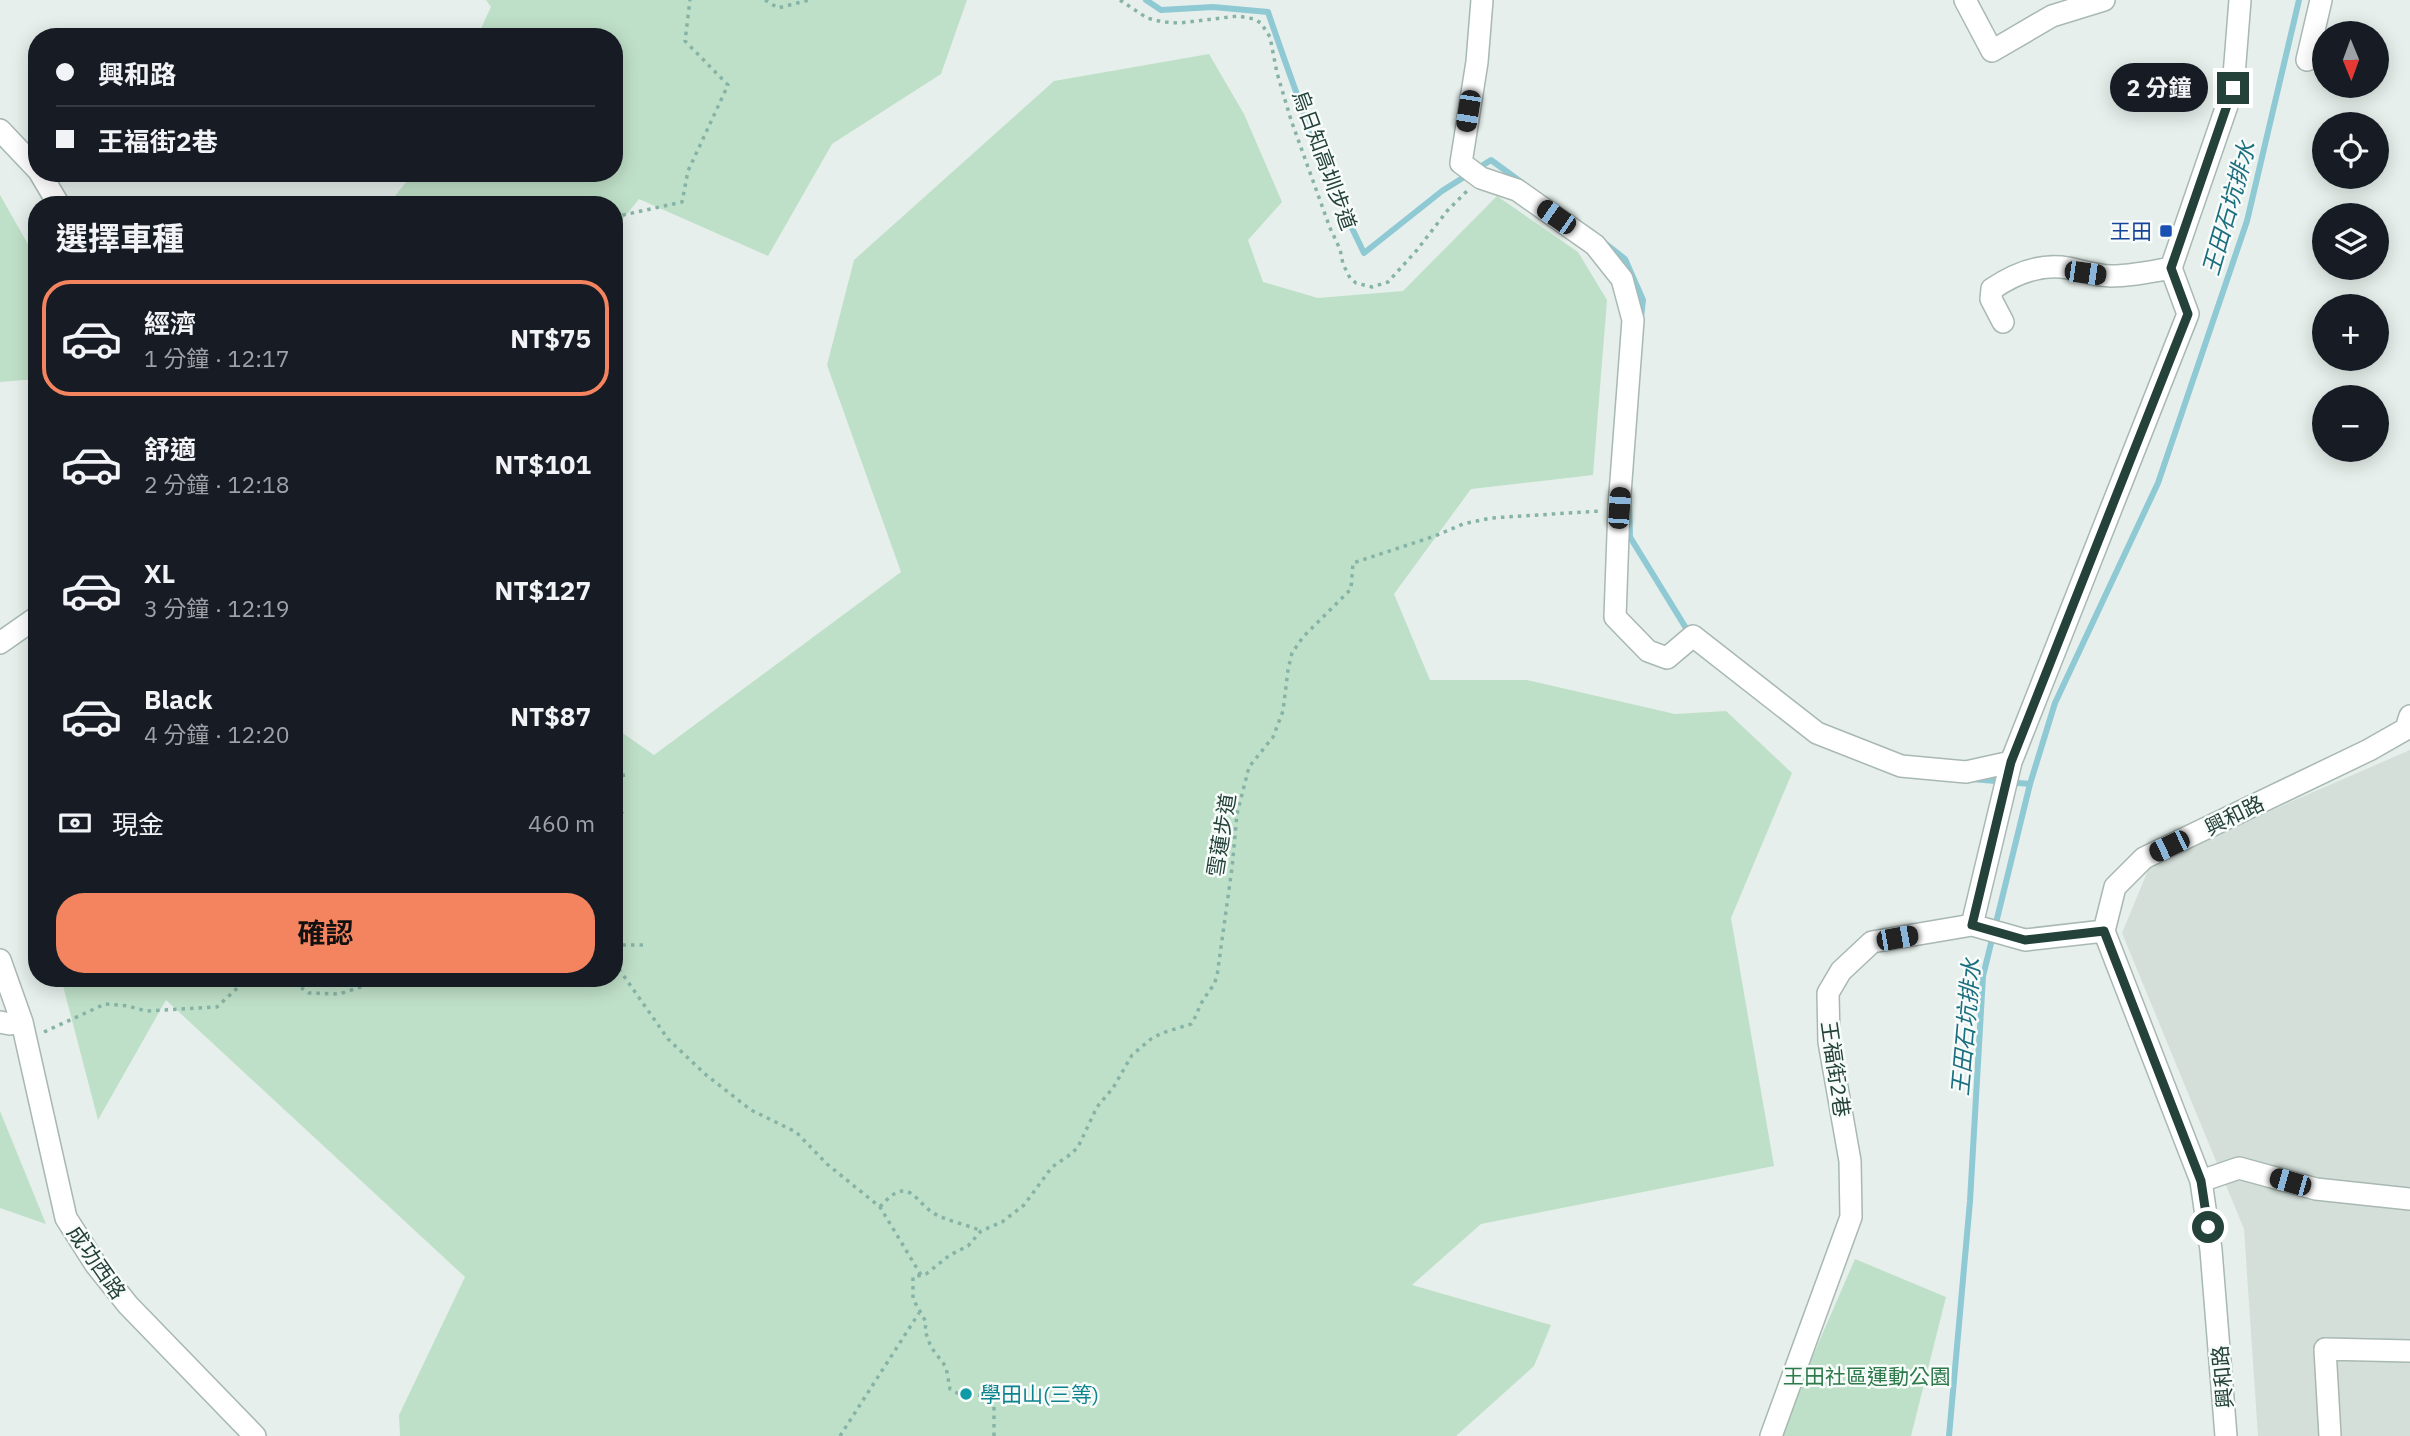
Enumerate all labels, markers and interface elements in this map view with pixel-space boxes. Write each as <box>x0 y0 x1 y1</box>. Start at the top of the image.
north arrow <box>2312 21 2389 98</box>
map controls <box>2312 21 2389 462</box>
text: 興和路 <box>98 57 176 91</box>
callout: 2 分鐘 <box>2110 64 2208 112</box>
text: 2 分鐘 <box>2126 72 2192 102</box>
route end <box>2217 72 2249 104</box>
street label: 烏日知高圳步道 <box>1287 86 1363 234</box>
car <box>1455 89 1482 133</box>
button: locate <box>2312 112 2389 189</box>
text: 王福街2巷 <box>98 124 218 158</box>
water label: 王田石坑排水 <box>2195 137 2262 278</box>
car <box>1533 196 1580 238</box>
button: layers <box>2312 203 2389 280</box>
text: 選擇車種 <box>56 217 184 259</box>
place label: 王田 <box>2110 217 2152 245</box>
marker: 王田 <box>2158 223 2174 239</box>
car <box>2063 260 2108 286</box>
button: + <box>2312 294 2389 371</box>
text: 經濟 <box>144 306 196 340</box>
icon: car <box>60 307 123 370</box>
text: NT$75 <box>510 321 591 355</box>
text: 1 分鐘 · 12:17 <box>144 343 290 373</box>
button: − <box>2312 385 2389 462</box>
text: 舒適 <box>144 432 196 466</box>
icon: car <box>60 433 123 496</box>
text: NT$101 <box>495 447 591 481</box>
text: 2 分鐘 · 12:18 <box>144 469 290 499</box>
car <box>1608 486 1631 530</box>
text: XL <box>144 556 175 590</box>
icon: car <box>60 559 123 622</box>
text: NT$127 <box>495 573 591 607</box>
text: 3 分鐘 · 12:19 <box>144 593 290 623</box>
text: Black <box>144 682 212 716</box>
icon: car <box>60 685 123 748</box>
text: NT$87 <box>510 699 591 733</box>
text: 4 分鐘 · 12:20 <box>144 719 290 749</box>
street label: 興和路 <box>2200 789 2268 841</box>
street label: 雪蓮步道 <box>1201 791 1241 879</box>
icon: cash <box>56 804 94 842</box>
text: 現金 <box>112 807 164 841</box>
text: 460 m <box>528 808 595 838</box>
car <box>2146 827 2193 865</box>
button: 確認 <box>56 893 595 973</box>
car <box>1875 924 1920 952</box>
water label: 王田石坑排水 <box>1944 956 1986 1097</box>
street label: 王福街2巷 <box>1815 1019 1857 1119</box>
car <box>2267 1166 2314 1198</box>
route start <box>2192 1211 2224 1243</box>
street label: 成功西路 <box>61 1220 133 1304</box>
street label: 興和路 <box>2205 1344 2239 1410</box>
park label: 王田社區運動公園 <box>1783 1362 1951 1390</box>
place label: 學田山(三等) <box>980 1380 1099 1408</box>
marker: 學田山(三等) <box>958 1386 974 1402</box>

